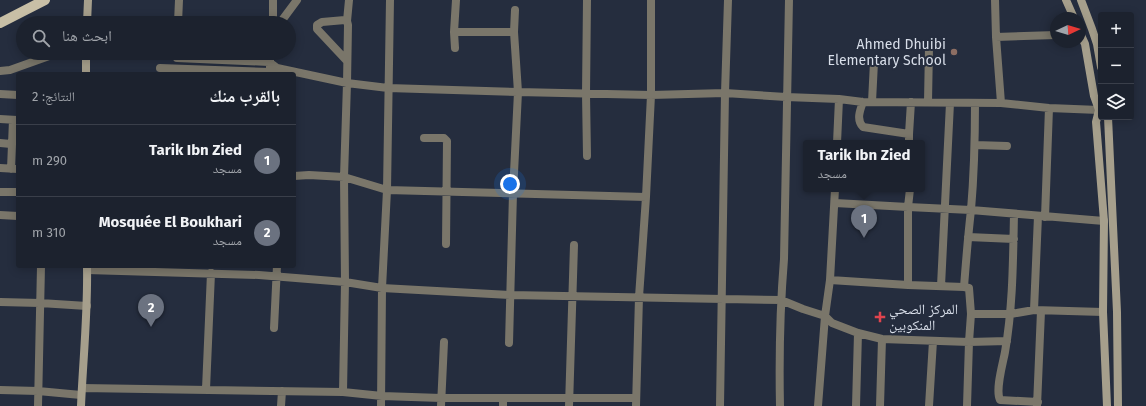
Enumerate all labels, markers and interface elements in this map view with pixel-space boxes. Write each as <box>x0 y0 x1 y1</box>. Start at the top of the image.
north arrow <box>1050 12 1086 48</box>
map controls <box>1098 12 1134 120</box>
button: + <box>1098 12 1134 48</box>
search box <box>16 16 296 60</box>
icon: search <box>30 27 52 49</box>
text: ابحث هنا <box>62 27 112 45</box>
place label: Ahmed Dhuibi Elementary School <box>828 36 946 69</box>
marker: Ahmed Dhuibi Elementary School <box>949 47 959 57</box>
button: − <box>1098 48 1134 84</box>
button: layers <box>1098 84 1134 120</box>
text: بالقرب منك <box>210 86 280 107</box>
text: النتائج: 2 <box>32 89 75 104</box>
popup <box>803 140 925 192</box>
text: Tarik Ibn Zied <box>149 141 242 159</box>
text: Tarik Ibn Zied <box>818 146 910 164</box>
text: 290 m <box>32 153 67 168</box>
text: 1 <box>264 153 270 168</box>
text: مسجد <box>213 161 242 176</box>
text: مسجد <box>818 166 847 181</box>
your location <box>500 174 520 194</box>
pin: 1 <box>851 205 877 238</box>
text: Mosquée El Boukhari <box>99 213 242 231</box>
text: 310 m <box>32 225 66 240</box>
text: 2 <box>264 225 270 240</box>
text: مسجد <box>213 233 242 248</box>
pin: 2 <box>138 294 164 327</box>
place label: المركز الصحي المنكوبين <box>889 301 958 334</box>
marker: المركز الصحي المنكوبين <box>874 311 886 323</box>

